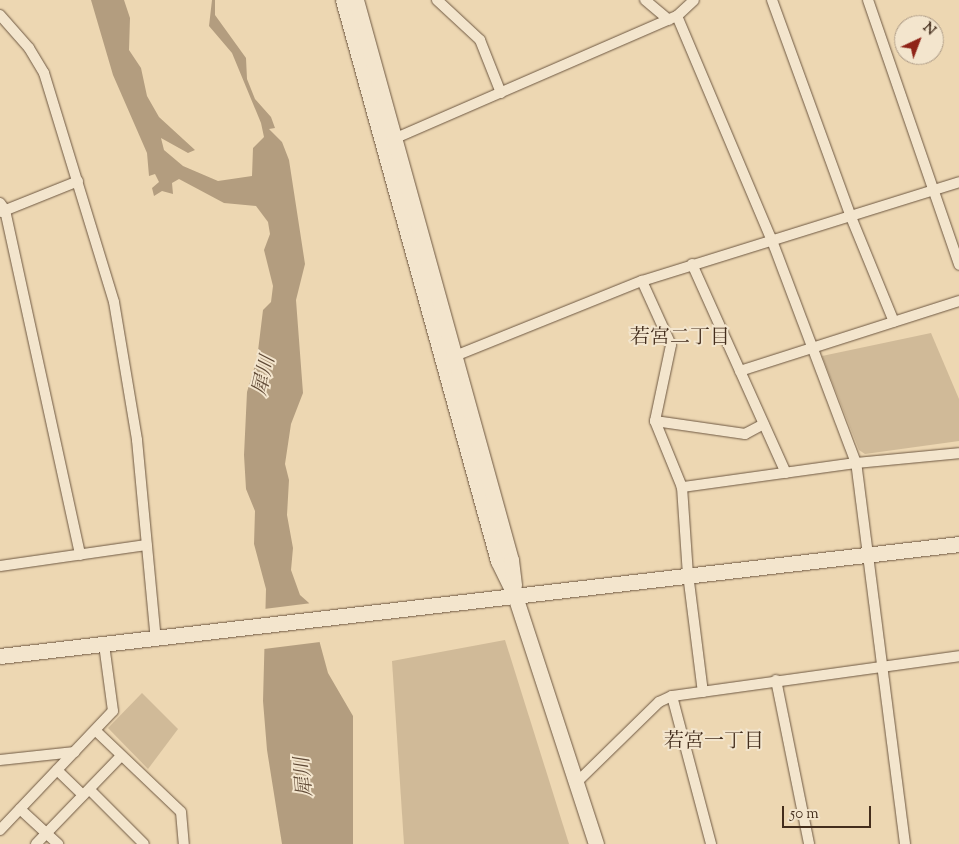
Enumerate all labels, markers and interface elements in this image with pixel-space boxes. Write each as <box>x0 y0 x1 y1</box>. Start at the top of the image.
north arrow <box>894 15 944 65</box>
text: N <box>918 19 939 41</box>
district label: 若宮二丁目 <box>630 326 730 350</box>
water label: 犀川 <box>249 354 281 398</box>
district label: 若宮一丁目 <box>664 730 764 754</box>
water label: 犀川 <box>291 756 319 798</box>
scale bar <box>784 796 873 828</box>
text: 50 m <box>790 804 819 825</box>

